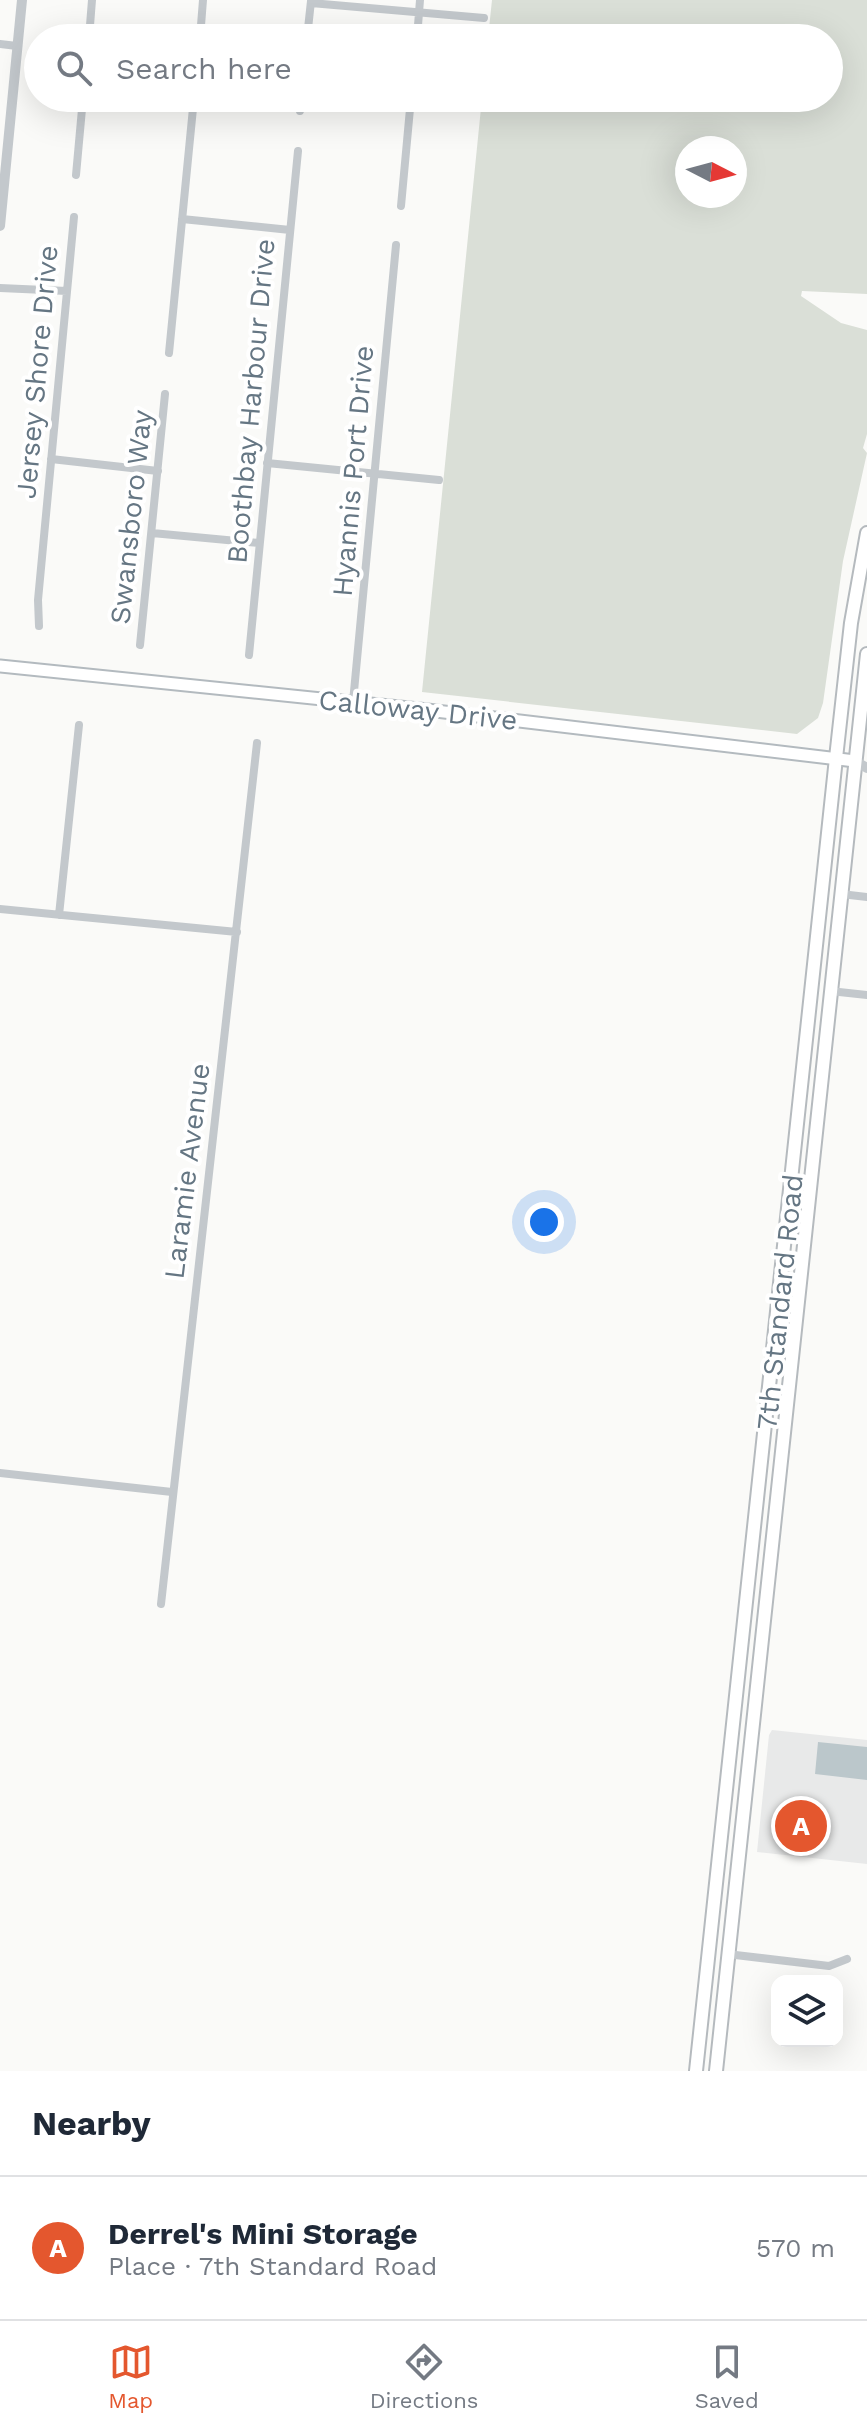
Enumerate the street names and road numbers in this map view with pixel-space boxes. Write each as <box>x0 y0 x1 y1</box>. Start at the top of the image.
street label: Boothbay Harbour Drive <box>220 237 282 565</box>
street label: Jersey Shore Drive <box>9 244 65 500</box>
street label: Hyannis Port Drive <box>326 344 380 598</box>
street label: Swansboro Way <box>103 408 159 626</box>
street label: Calloway Drive <box>317 683 519 737</box>
street label: Laramie Avenue <box>157 1061 217 1281</box>
street label: 7th Standard Road <box>750 1172 810 1432</box>

